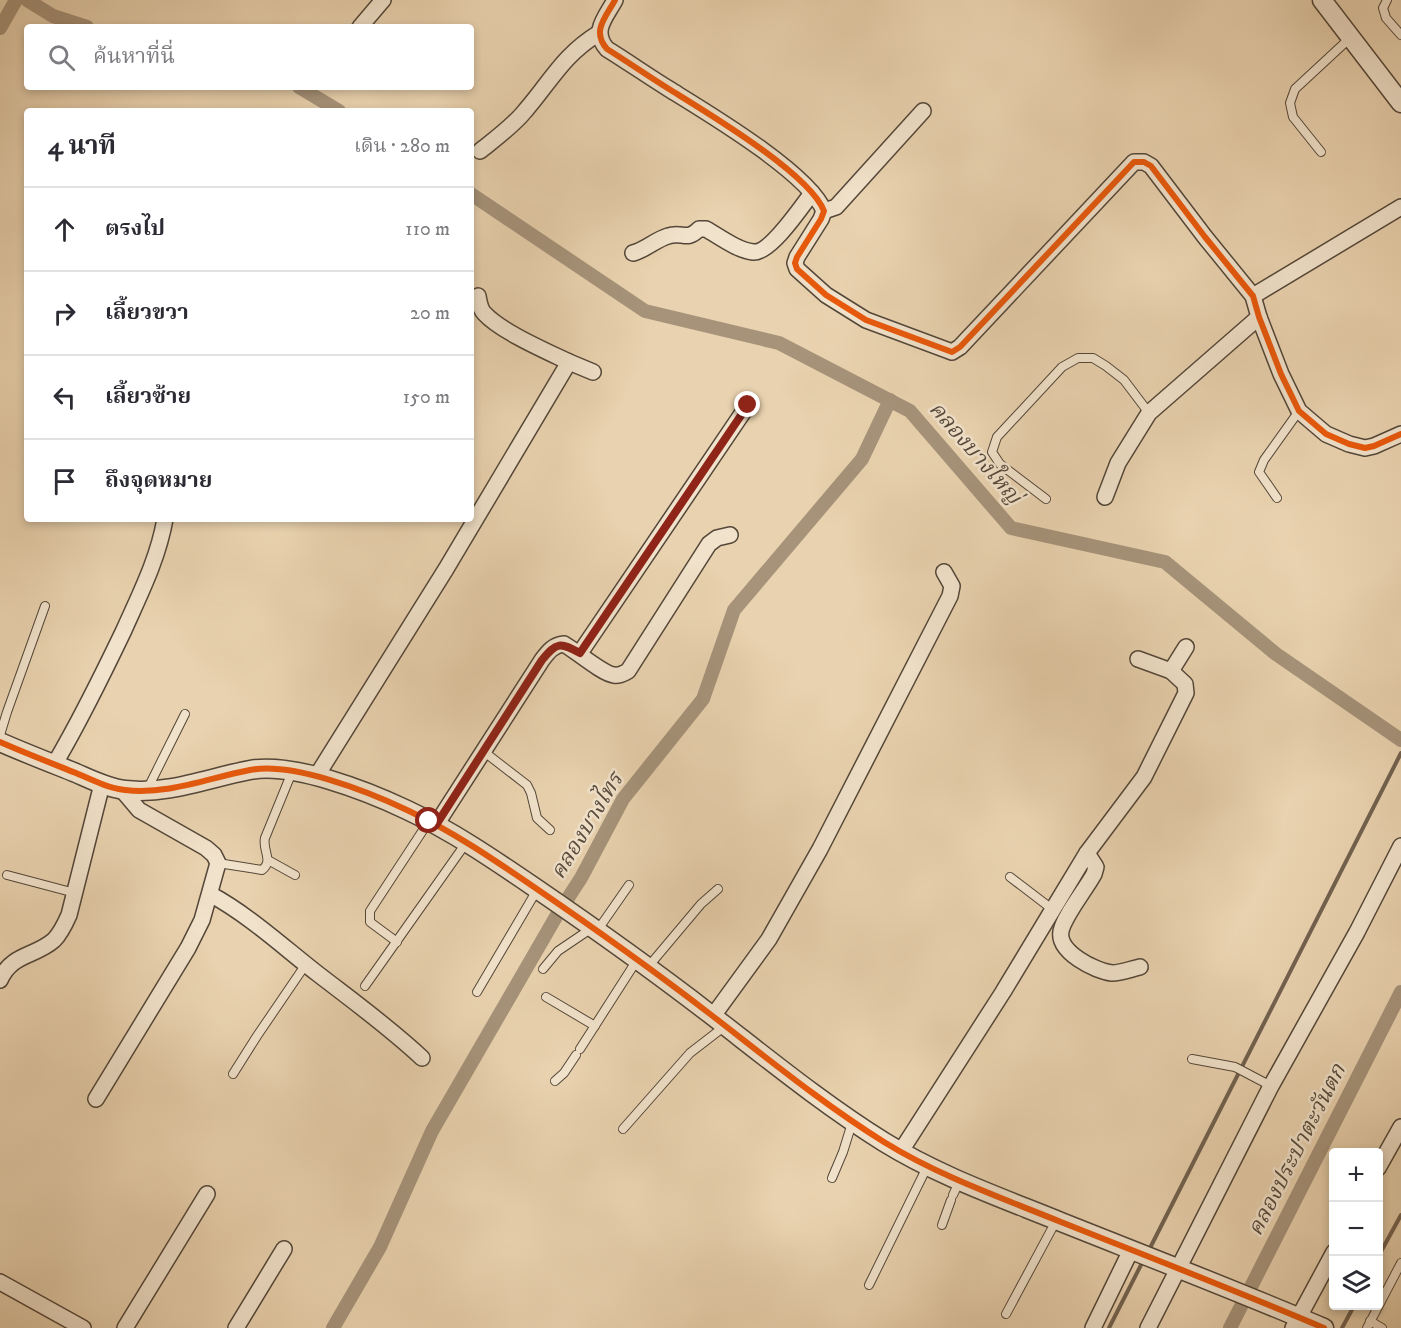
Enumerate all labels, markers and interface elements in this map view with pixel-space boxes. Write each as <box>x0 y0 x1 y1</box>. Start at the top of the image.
search box <box>24 24 474 90</box>
icon: search <box>45 41 78 74</box>
text: ค้นหาที่นี่ <box>93 43 175 70</box>
text: 4 นาที <box>48 130 116 163</box>
text: เดิน · 280 m <box>354 134 450 159</box>
icon: ahead <box>48 213 81 246</box>
text: ตรงไป <box>105 215 165 242</box>
text: 110 m <box>405 217 450 242</box>
icon: right <box>48 297 81 330</box>
text: เลี้ยวขวา <box>105 299 189 326</box>
text: 20 m <box>410 301 450 326</box>
icon: left <box>48 381 81 414</box>
text: เลี้ยวซ้าย <box>105 383 191 410</box>
text: 150 m <box>403 385 450 410</box>
route end <box>734 391 760 417</box>
water label: คลองบางใหญ่ <box>923 394 1031 512</box>
icon: arrive <box>48 465 81 498</box>
text: ถึงจุดหมาย <box>105 467 212 494</box>
water label: คลองบางไทร <box>542 765 630 884</box>
route start <box>415 807 441 833</box>
water label: คลองประปาตะวันตก <box>1242 1059 1352 1240</box>
map controls <box>1329 1148 1383 1310</box>
button: + <box>1329 1148 1383 1202</box>
button: − <box>1329 1202 1383 1256</box>
button: layers <box>1329 1256 1383 1310</box>

